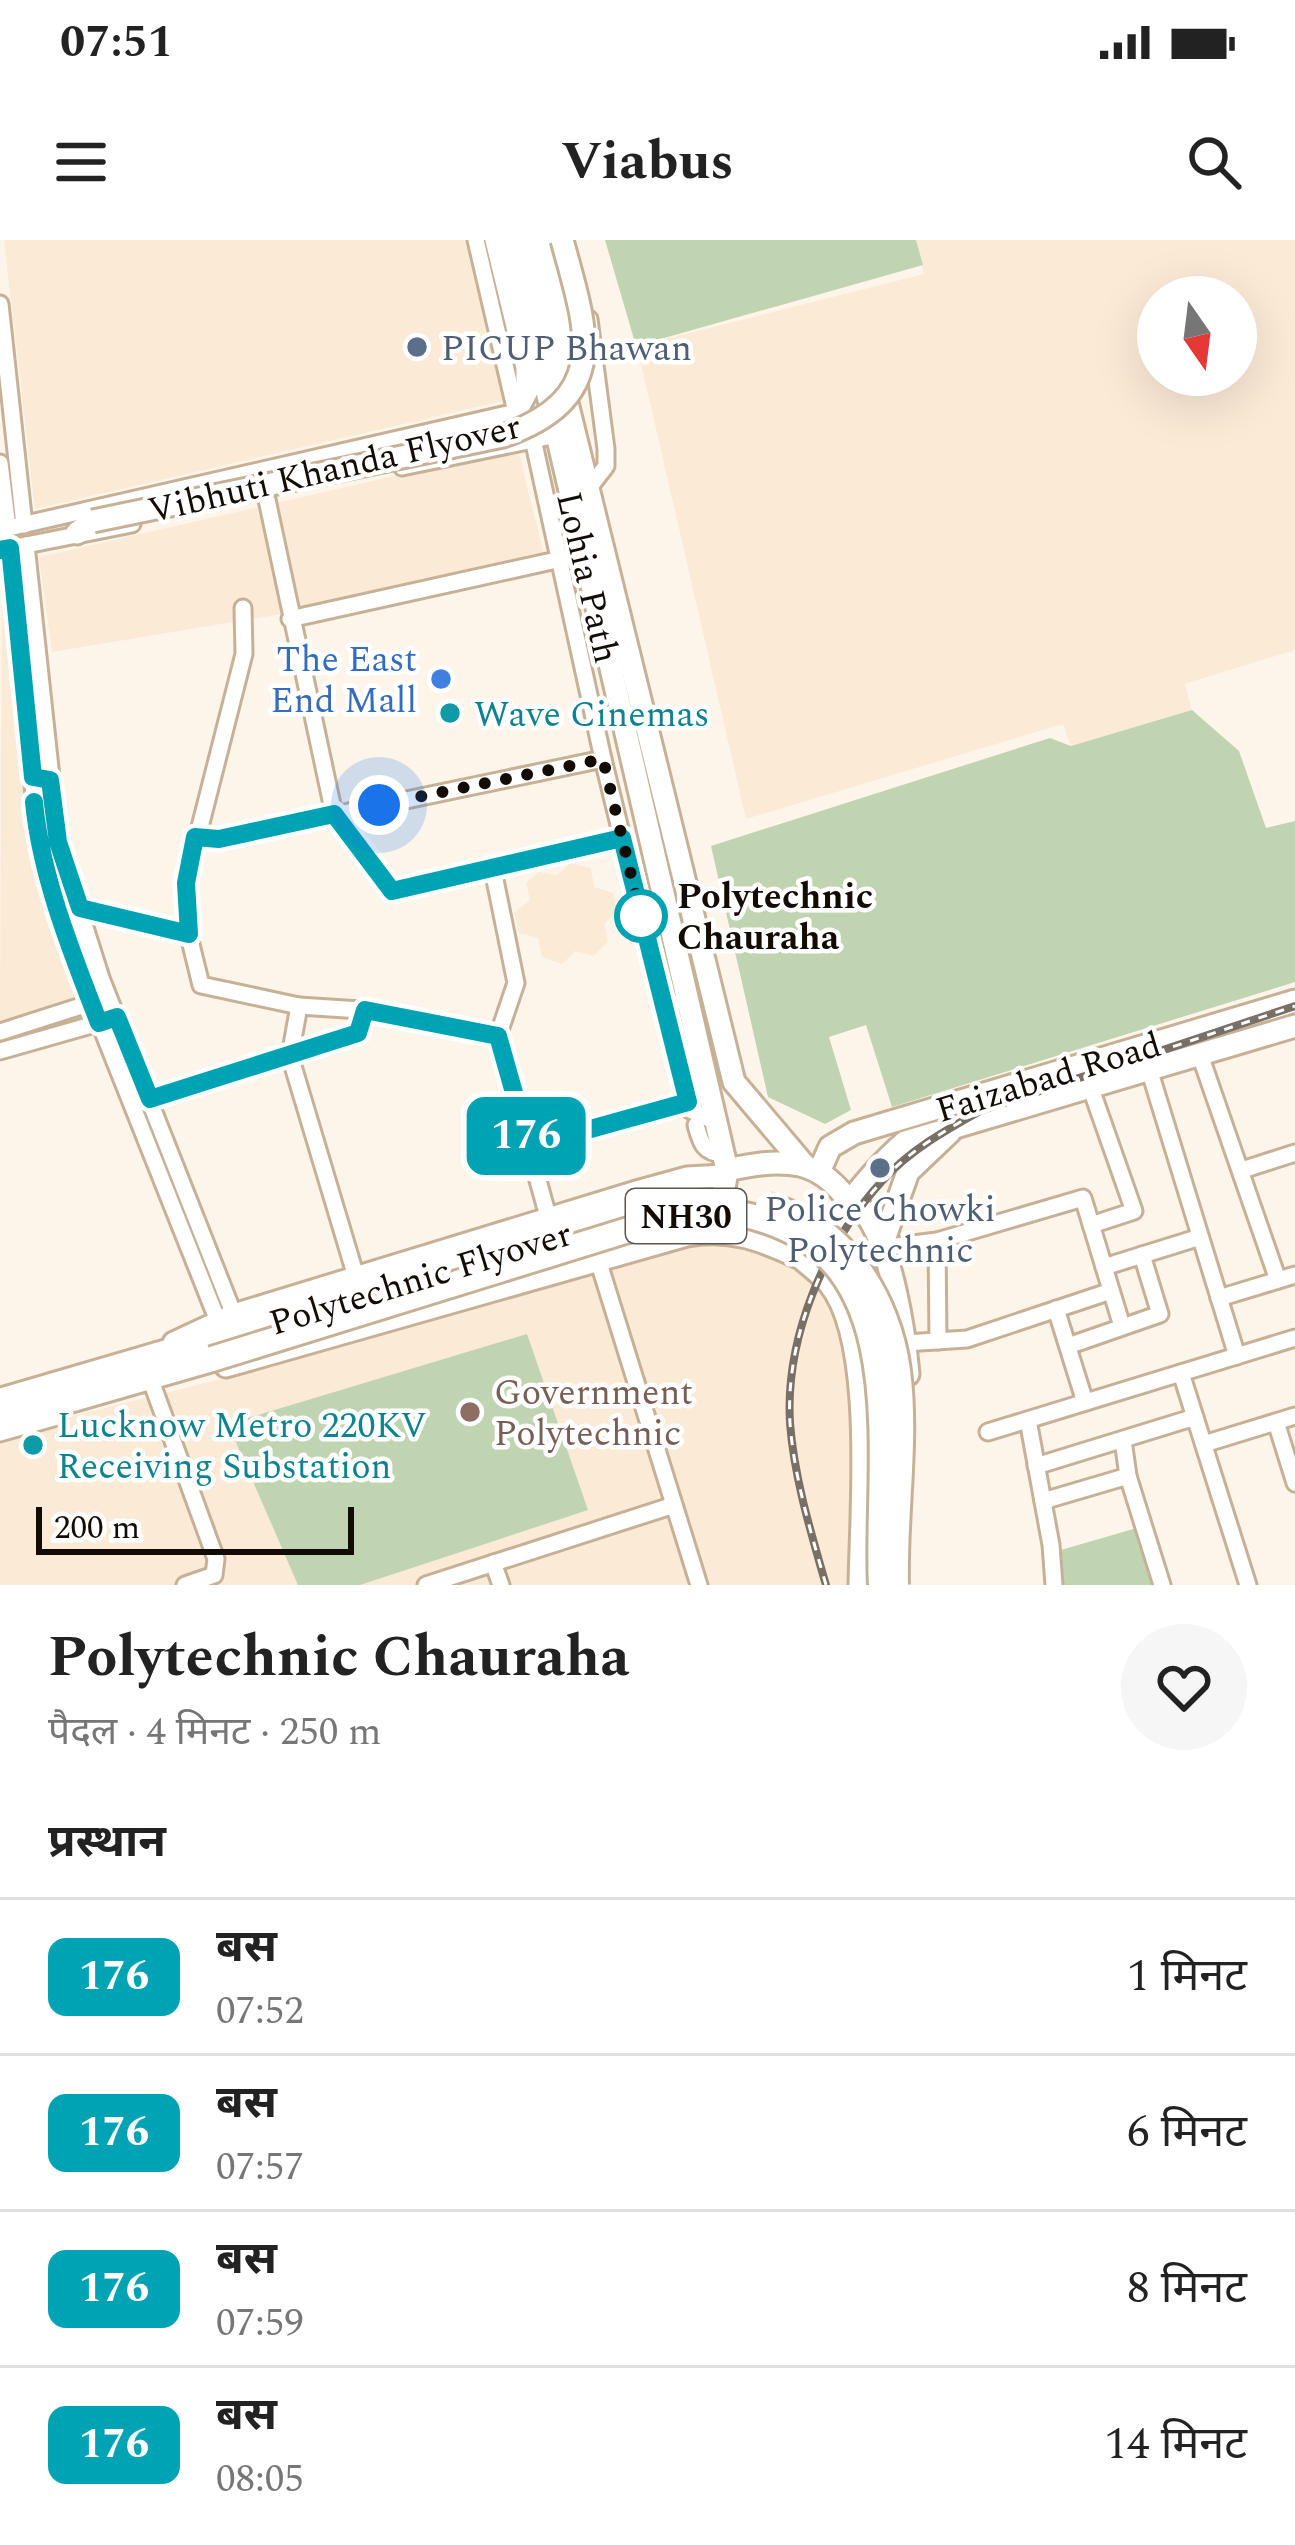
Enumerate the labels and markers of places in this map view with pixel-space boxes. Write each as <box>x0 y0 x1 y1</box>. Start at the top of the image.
place label: PICUP Bhawan <box>441 322 692 377</box>
marker: PICUP Bhawan <box>404 334 430 360</box>
place label: The East End Mall <box>270 633 417 729</box>
marker: The East End Mall <box>428 666 454 692</box>
place label: Wave Cinemas <box>474 688 710 743</box>
marker: Wave Cinemas <box>437 700 463 726</box>
place label: Polytechnic Chauraha <box>677 870 873 966</box>
marker: Polytechnic Chauraha <box>616 891 666 941</box>
marker: Police Chowki Polytechnic <box>867 1155 893 1181</box>
place label: Police Chowki Polytechnic <box>764 1183 996 1279</box>
place label: Government Polytechnic <box>494 1366 693 1462</box>
place label: Lucknow Metro 220KV Receiving Substation <box>57 1399 427 1495</box>
marker: Government Polytechnic <box>457 1399 483 1425</box>
marker: Lucknow Metro 220KV Receiving Substation <box>20 1432 46 1458</box>

